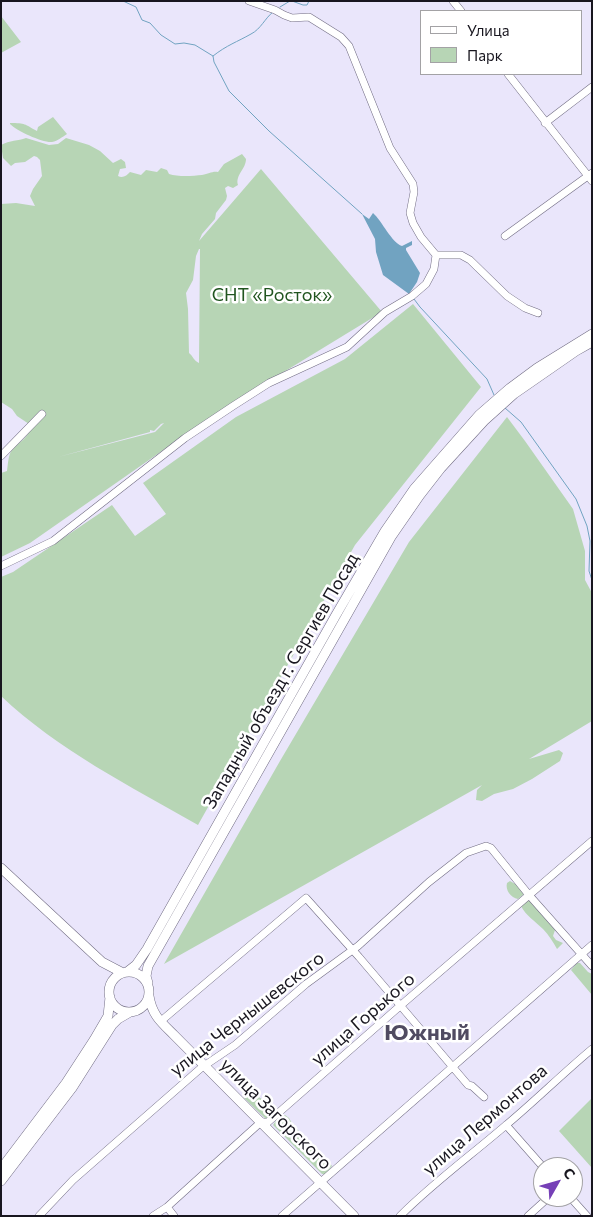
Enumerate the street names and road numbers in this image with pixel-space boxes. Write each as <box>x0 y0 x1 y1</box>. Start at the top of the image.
street label: Западный объезд г. Сергиев Посад <box>199 549 363 813</box>
street label: улица Чернышевского <box>166 947 328 1081</box>
street label: улица Горького <box>307 968 419 1070</box>
street label: улица Загорского <box>216 1054 336 1174</box>
street label: улица Лермонтова <box>418 1060 552 1180</box>

